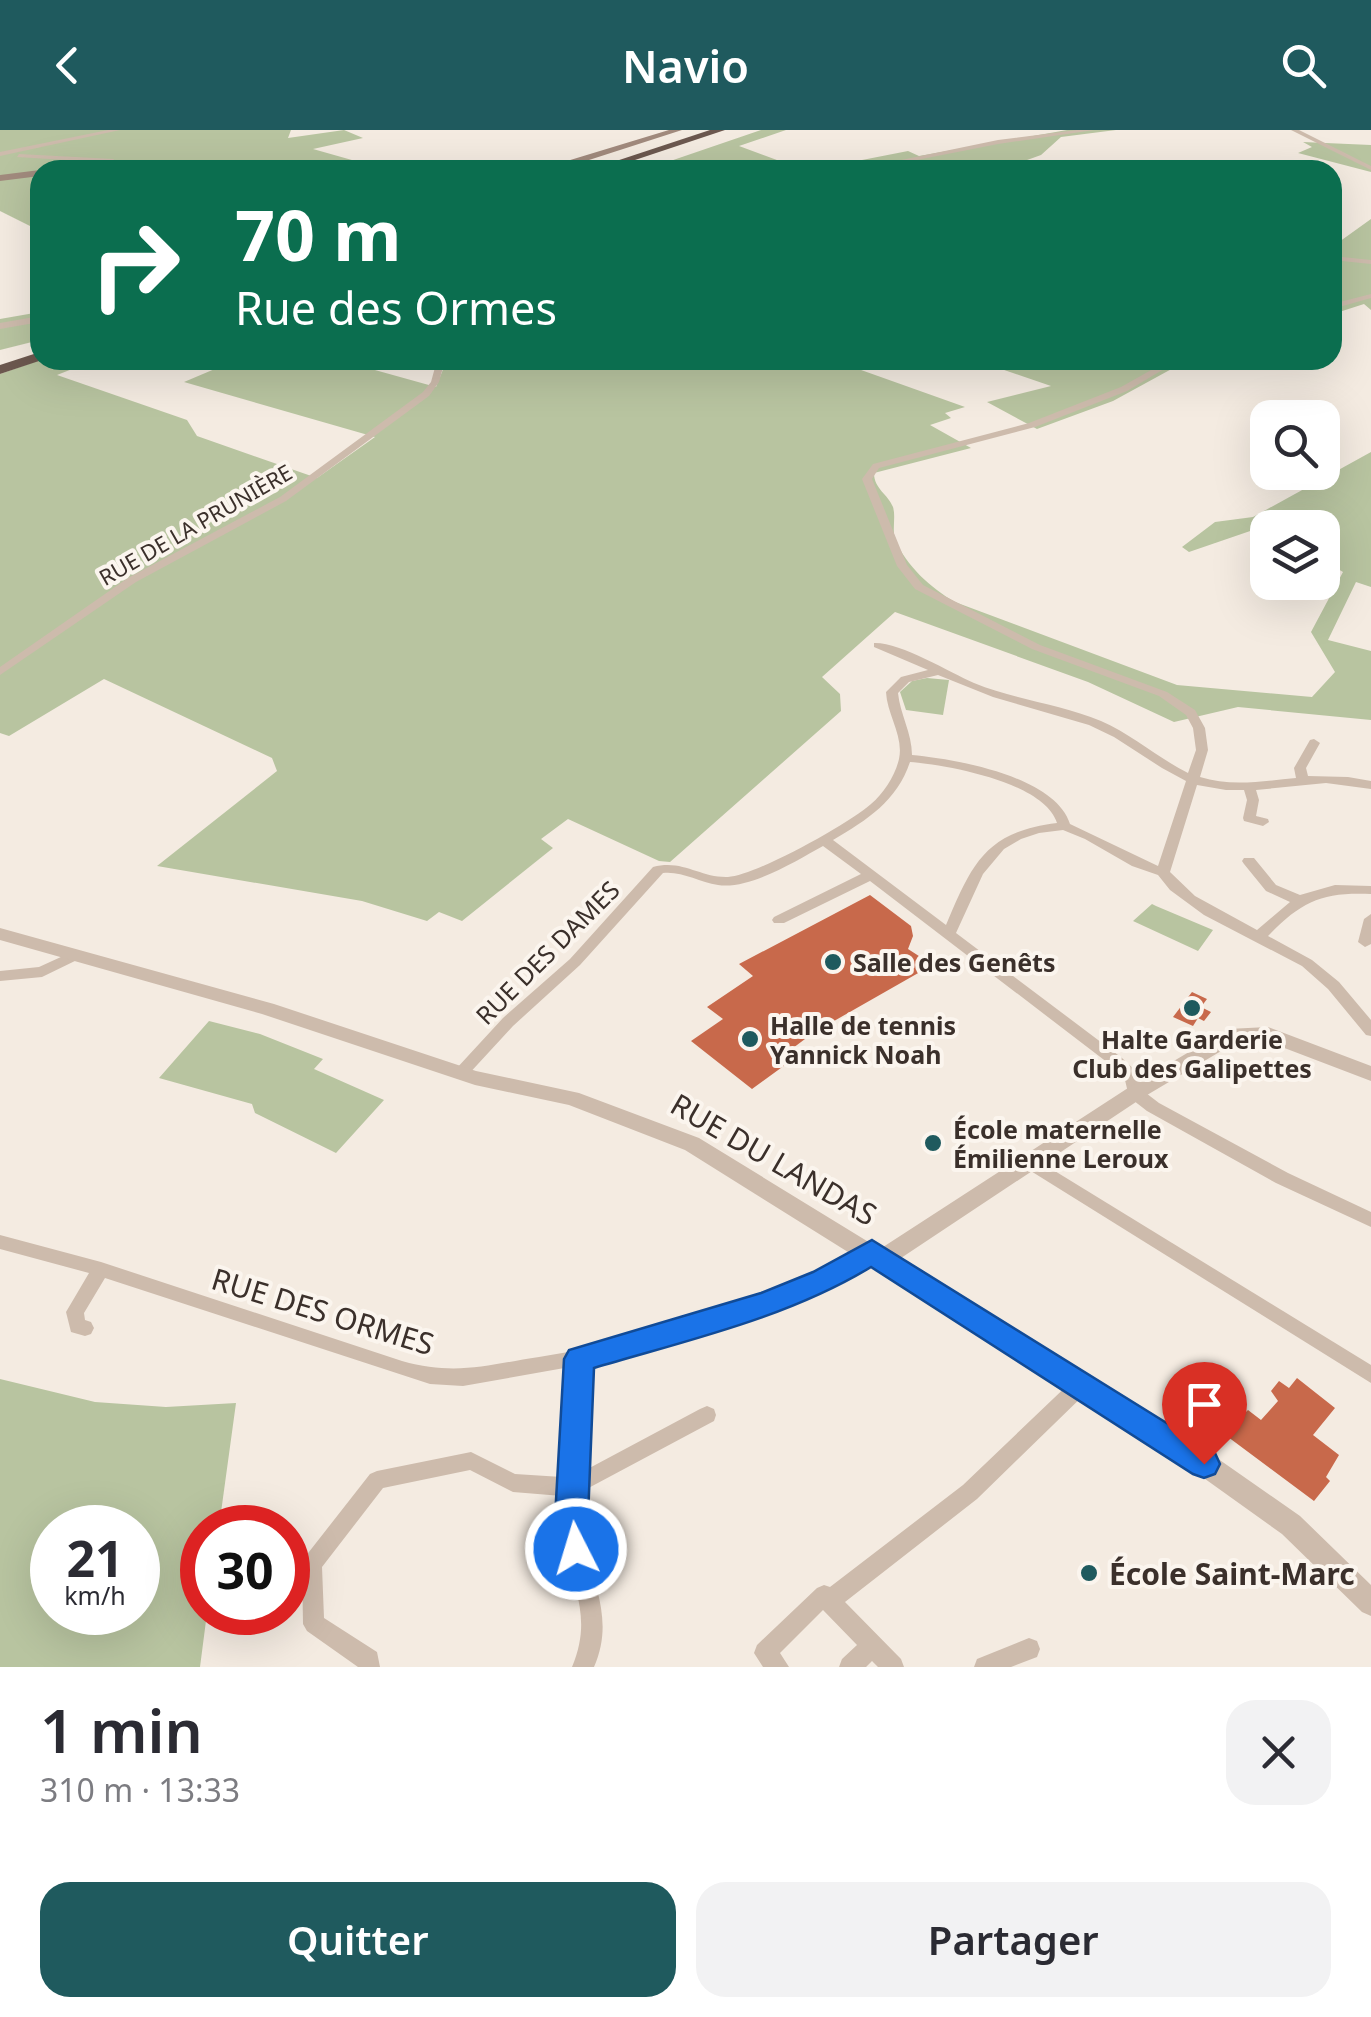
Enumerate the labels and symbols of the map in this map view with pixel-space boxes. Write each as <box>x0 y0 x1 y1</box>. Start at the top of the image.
street label: RUE DE LA PRUNIÈRE <box>93 456 297 592</box>
street label: RUE DES DAMES <box>468 873 626 1031</box>
place label: Salle des Genêts <box>853 945 1055 979</box>
marker: Salle des Genêts <box>822 951 844 973</box>
marker: Halte Garderie Club des Galipettes <box>1181 997 1203 1019</box>
place label: Halle de tennis Yannick Noah <box>770 1008 956 1071</box>
place label: Halte Garderie Club des Galipettes <box>1072 1022 1312 1085</box>
marker: Halle de tennis Yannick Noah <box>739 1028 761 1050</box>
street label: RUE DU LANDAS <box>664 1083 884 1235</box>
place label: École maternelle Émilienne Leroux <box>953 1112 1169 1175</box>
marker: École maternelle Émilienne Leroux <box>922 1132 944 1154</box>
street label: RUE DES ORMES <box>207 1258 439 1364</box>
pin <box>1162 1362 1247 1465</box>
position arrow <box>524 1497 628 1601</box>
speed limit sign: 30 <box>180 1505 310 1635</box>
place label: École Saint-Marc <box>1109 1553 1355 1594</box>
marker: École Saint-Marc <box>1078 1562 1100 1584</box>

